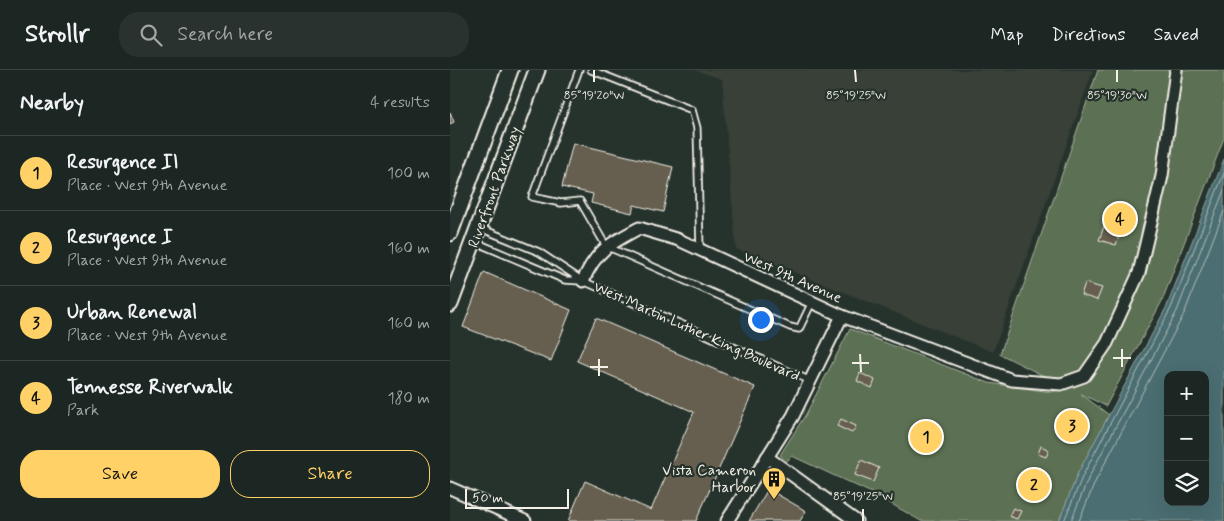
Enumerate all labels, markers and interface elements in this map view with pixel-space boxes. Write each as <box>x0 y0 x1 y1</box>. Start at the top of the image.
search box <box>119 12 469 57</box>
text: Strollr <box>25 19 89 50</box>
icon: search <box>137 21 165 49</box>
text: Search here <box>177 22 273 47</box>
text: Map <box>991 23 1024 47</box>
text: Directions <box>1052 23 1126 47</box>
text: Saved <box>1154 23 1199 47</box>
text: 85°19'20"W <box>564 88 624 104</box>
text: 85°19'25"W <box>826 88 886 104</box>
text: 85°19'30"W <box>1087 88 1147 104</box>
text: Nearby <box>20 89 84 117</box>
text: 4 results <box>370 92 430 113</box>
street label: Riverfront Parkway <box>464 124 526 251</box>
text: Resurgence II <box>67 150 179 175</box>
text: 1 <box>32 163 40 184</box>
text: 100 m <box>387 163 430 184</box>
text: Place · West 9th Avenue <box>67 175 227 196</box>
pin: 4 <box>1104 200 1136 238</box>
text: Resurgence I <box>67 225 173 250</box>
text: 2 <box>32 238 40 259</box>
text: 160 m <box>387 238 430 259</box>
street label: West 9th Avenue <box>740 247 845 309</box>
text: Place · West 9th Avenue <box>67 250 227 271</box>
street label: West Martin Luther King Boulevard <box>590 277 803 387</box>
text: Urban Renewal <box>67 300 197 325</box>
your location <box>748 307 774 333</box>
text: 3 <box>32 313 40 334</box>
text: 160 m <box>387 313 430 334</box>
text: Place · West 9th Avenue <box>67 325 227 346</box>
map controls <box>1164 371 1209 506</box>
button: + <box>1164 371 1209 416</box>
text: Tennesse Riverwalk <box>67 375 233 400</box>
text: 4 <box>31 388 41 409</box>
text: 180 m <box>387 388 430 409</box>
text: Park <box>67 400 99 421</box>
pin: 3 <box>1056 407 1088 445</box>
button: − <box>1164 416 1209 461</box>
pin: 1 <box>910 418 942 456</box>
button: Save <box>20 450 220 498</box>
button: Share <box>230 450 430 498</box>
place label: Vista Cameron Harbor <box>662 461 756 498</box>
button: layers <box>1164 461 1209 506</box>
building icon: Vista Cameron Harbor <box>761 466 787 500</box>
pin: 2 <box>1018 466 1050 504</box>
scale bar <box>465 486 569 509</box>
text: 50 m <box>472 489 503 507</box>
text: 85°19'25"W <box>833 489 893 505</box>

